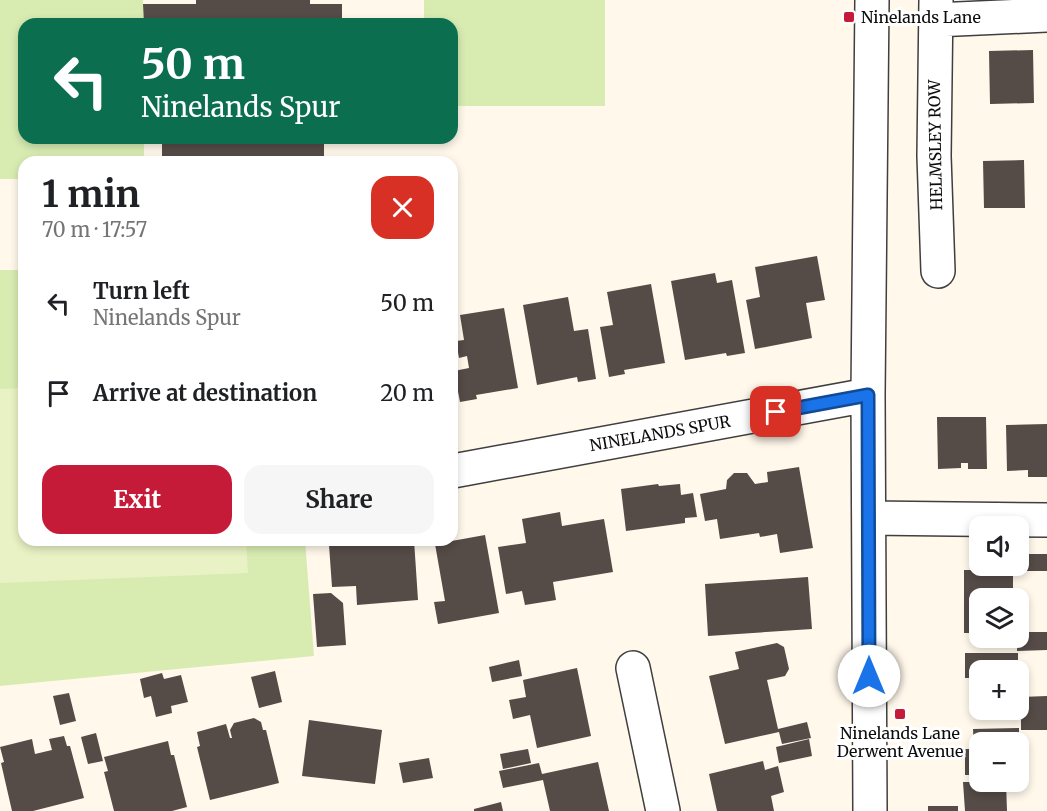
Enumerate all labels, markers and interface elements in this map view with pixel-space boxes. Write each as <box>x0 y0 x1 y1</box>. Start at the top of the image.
place label: Ninelands Lane <box>861 7 981 27</box>
marker: Ninelands Lane <box>842 10 856 24</box>
text: 50 m <box>141 38 245 90</box>
icon: left <box>42 42 120 120</box>
street label: HELMSLEY ROW <box>924 79 946 210</box>
text: Ninelands Spur <box>141 90 340 124</box>
text: 1 min <box>42 172 140 217</box>
button: close <box>371 176 434 239</box>
text: 70 m · 17:57 <box>42 217 147 242</box>
text: Turn left <box>93 277 190 305</box>
icon: left <box>42 287 75 320</box>
text: 50 m <box>380 289 434 317</box>
text: Ninelands Spur <box>93 305 241 330</box>
icon: arrive <box>42 377 75 410</box>
text: Arrive at destination <box>93 379 317 407</box>
text: 20 m <box>380 379 434 407</box>
pin <box>750 386 801 437</box>
icon: arrive <box>759 395 792 428</box>
street label: NINELANDS SPUR <box>588 411 733 455</box>
button: Exit <box>42 465 232 534</box>
button: Share <box>244 465 434 534</box>
map controls <box>969 516 1029 792</box>
button: sound <box>969 516 1029 576</box>
button: layers <box>969 588 1029 648</box>
position arrow <box>837 644 901 708</box>
button: + <box>969 660 1029 720</box>
marker: Ninelands Lane Derwent Avenue <box>893 707 907 721</box>
place label: Ninelands Lane Derwent Avenue <box>837 723 963 761</box>
button: − <box>969 732 1029 792</box>

